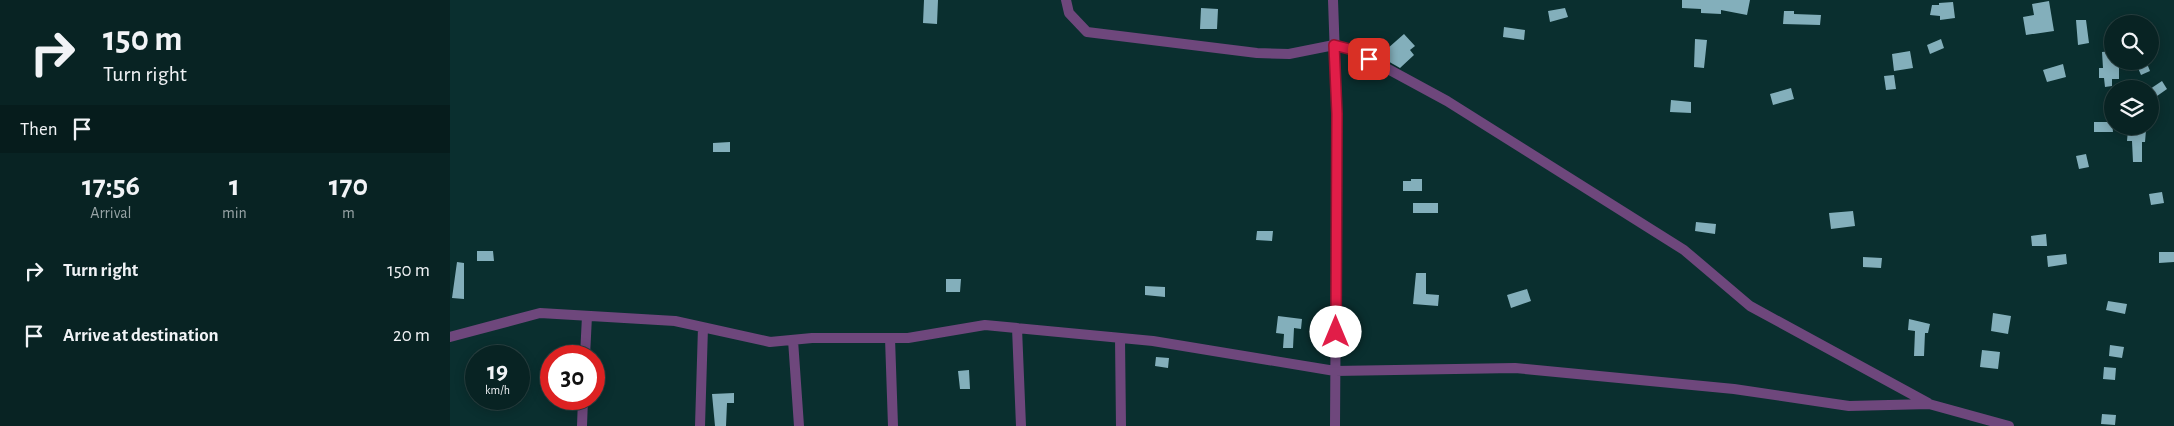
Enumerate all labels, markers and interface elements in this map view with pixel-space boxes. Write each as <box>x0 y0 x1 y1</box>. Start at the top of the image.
map controls <box>2104 15 2159 135</box>
button: search <box>2104 15 2159 70</box>
icon: right <box>20 20 85 85</box>
text: 150 m <box>103 22 183 57</box>
pin <box>1348 38 1390 80</box>
icon: arrive <box>1355 45 1383 73</box>
text: Turn right <box>103 63 187 85</box>
button: layers <box>2104 80 2159 135</box>
icon: arrive <box>68 115 96 143</box>
text: Then <box>20 120 58 139</box>
text: 17:56 <box>82 171 140 201</box>
text: 1 <box>229 171 240 201</box>
text: 170 <box>329 171 368 201</box>
text: Arrival <box>90 205 132 221</box>
text: min <box>222 205 247 221</box>
text: m <box>342 205 355 221</box>
icon: right <box>20 257 48 285</box>
text: Turn right <box>63 261 138 280</box>
text: 150 m <box>387 261 430 280</box>
position arrow <box>1309 305 1361 357</box>
icon: arrive <box>20 322 48 350</box>
text: Arrive at destination <box>63 326 219 345</box>
text: 20 m <box>393 326 430 345</box>
speed limit sign: 30 <box>540 345 605 410</box>
text: 19 <box>487 359 508 384</box>
text: km/h <box>485 384 510 396</box>

